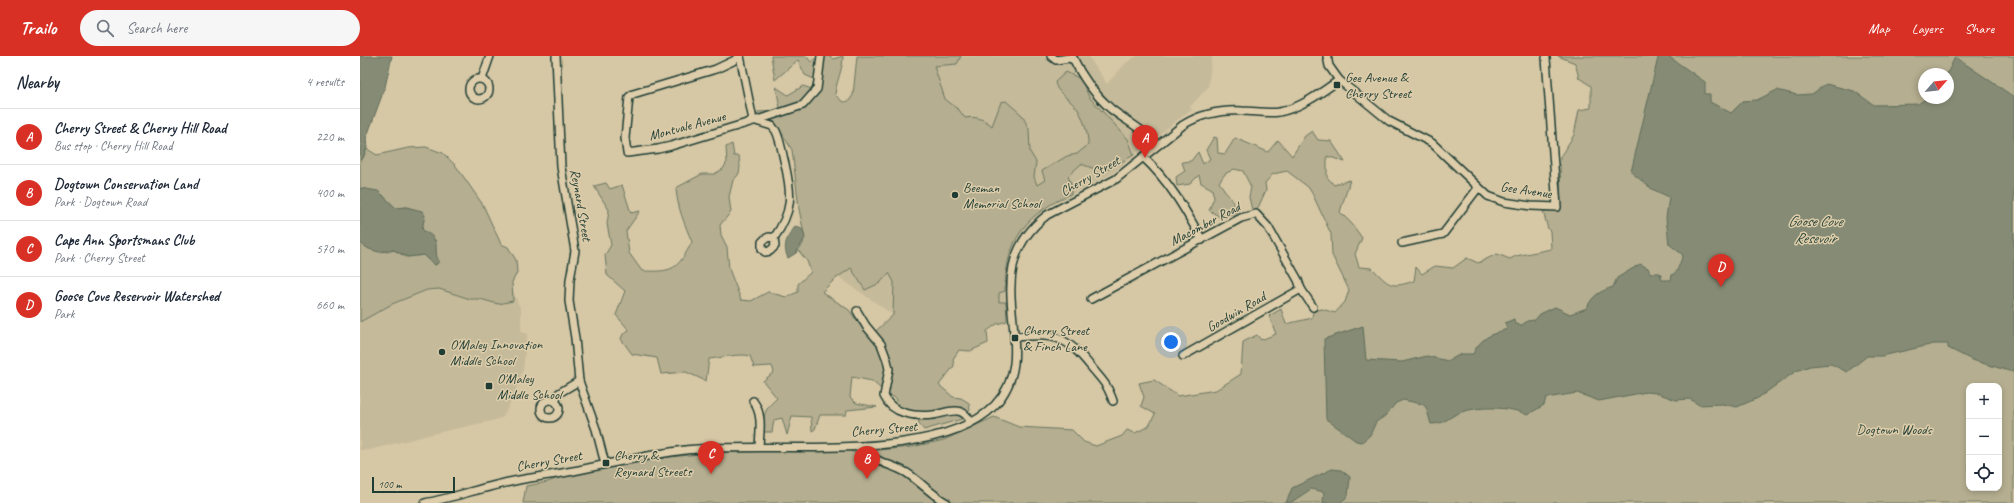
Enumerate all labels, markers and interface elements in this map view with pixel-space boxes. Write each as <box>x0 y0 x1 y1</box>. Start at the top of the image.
search box <box>80 10 360 46</box>
text: Trailo <box>20 16 56 40</box>
icon: search <box>94 17 116 39</box>
text: Search here <box>126 19 188 38</box>
text: Map <box>1868 20 1890 37</box>
text: Layers <box>1912 20 1943 37</box>
text: Share <box>1965 20 1994 37</box>
north arrow <box>1918 68 1954 104</box>
place label: Gee Avenue & Cherry Street <box>1345 69 1412 102</box>
text: Nearby <box>16 72 59 93</box>
text: 4 results <box>306 74 344 90</box>
marker: Gee Avenue & Cherry Street <box>1332 80 1342 90</box>
street label: Montvale Avenue <box>647 107 729 144</box>
text: Cherry Street & Cherry Hill Road <box>54 119 226 138</box>
pin: A <box>1132 125 1158 158</box>
text: A <box>26 129 32 145</box>
text: 220 m <box>316 129 344 145</box>
text: Bus stop · Cherry Hill Road <box>54 138 173 154</box>
street label: Cherry Street <box>1057 151 1124 200</box>
street label: Reynard Street <box>566 168 596 244</box>
text: Dogtown Conservation Land <box>54 175 198 194</box>
street label: Gee Avenue <box>1499 178 1554 202</box>
place label: Beeman Memorial School <box>963 179 1043 212</box>
text: B <box>26 185 32 201</box>
text: 400 m <box>316 185 344 201</box>
marker: Beeman Memorial School <box>950 190 960 200</box>
text: Park · Dogtown Road <box>54 194 147 210</box>
street label: Macomber Road <box>1167 197 1245 250</box>
water label: Goose Cove Resevoir <box>1788 212 1844 248</box>
text: Cape Ann Sportsmans Club <box>54 231 195 250</box>
text: C <box>26 241 32 257</box>
text: 570 m <box>316 241 344 257</box>
text: Park · Cherry Street <box>54 250 145 266</box>
pin: D <box>1708 254 1734 287</box>
text: Goose Cove Reservoir Watershed <box>54 287 219 306</box>
street label: Goodwin Road <box>1204 287 1271 336</box>
text: D <box>25 297 33 313</box>
text: 660 m <box>316 297 344 313</box>
text: Park <box>54 306 75 322</box>
place label: Cherry Street & Finch Lane <box>1023 322 1090 355</box>
your location <box>1161 332 1181 352</box>
marker: Cherry Street & Finch Lane <box>1010 333 1020 343</box>
place label: O'Maley Innovation Middle School <box>450 336 543 369</box>
marker: O'Maley Innovation Middle School <box>437 347 447 357</box>
place label: O'Maley Middle School <box>497 370 564 403</box>
marker: O'Maley Middle School <box>484 381 494 391</box>
map controls <box>1966 383 2002 491</box>
button: + <box>1966 383 2002 419</box>
street label: Cherry Street <box>850 418 919 440</box>
button: − <box>1966 419 2002 455</box>
park label: Dogtown Woods <box>1857 421 1933 438</box>
pin: C <box>698 441 724 474</box>
pin: B <box>854 446 880 479</box>
street label: Cherry Street <box>515 447 584 475</box>
place label: Cherry & Reynard Streets <box>614 447 693 480</box>
button: locate <box>1966 455 2002 491</box>
marker: Cherry & Reynard Streets <box>601 458 611 468</box>
scale bar <box>372 475 455 494</box>
text: 100 m <box>378 477 402 491</box>

